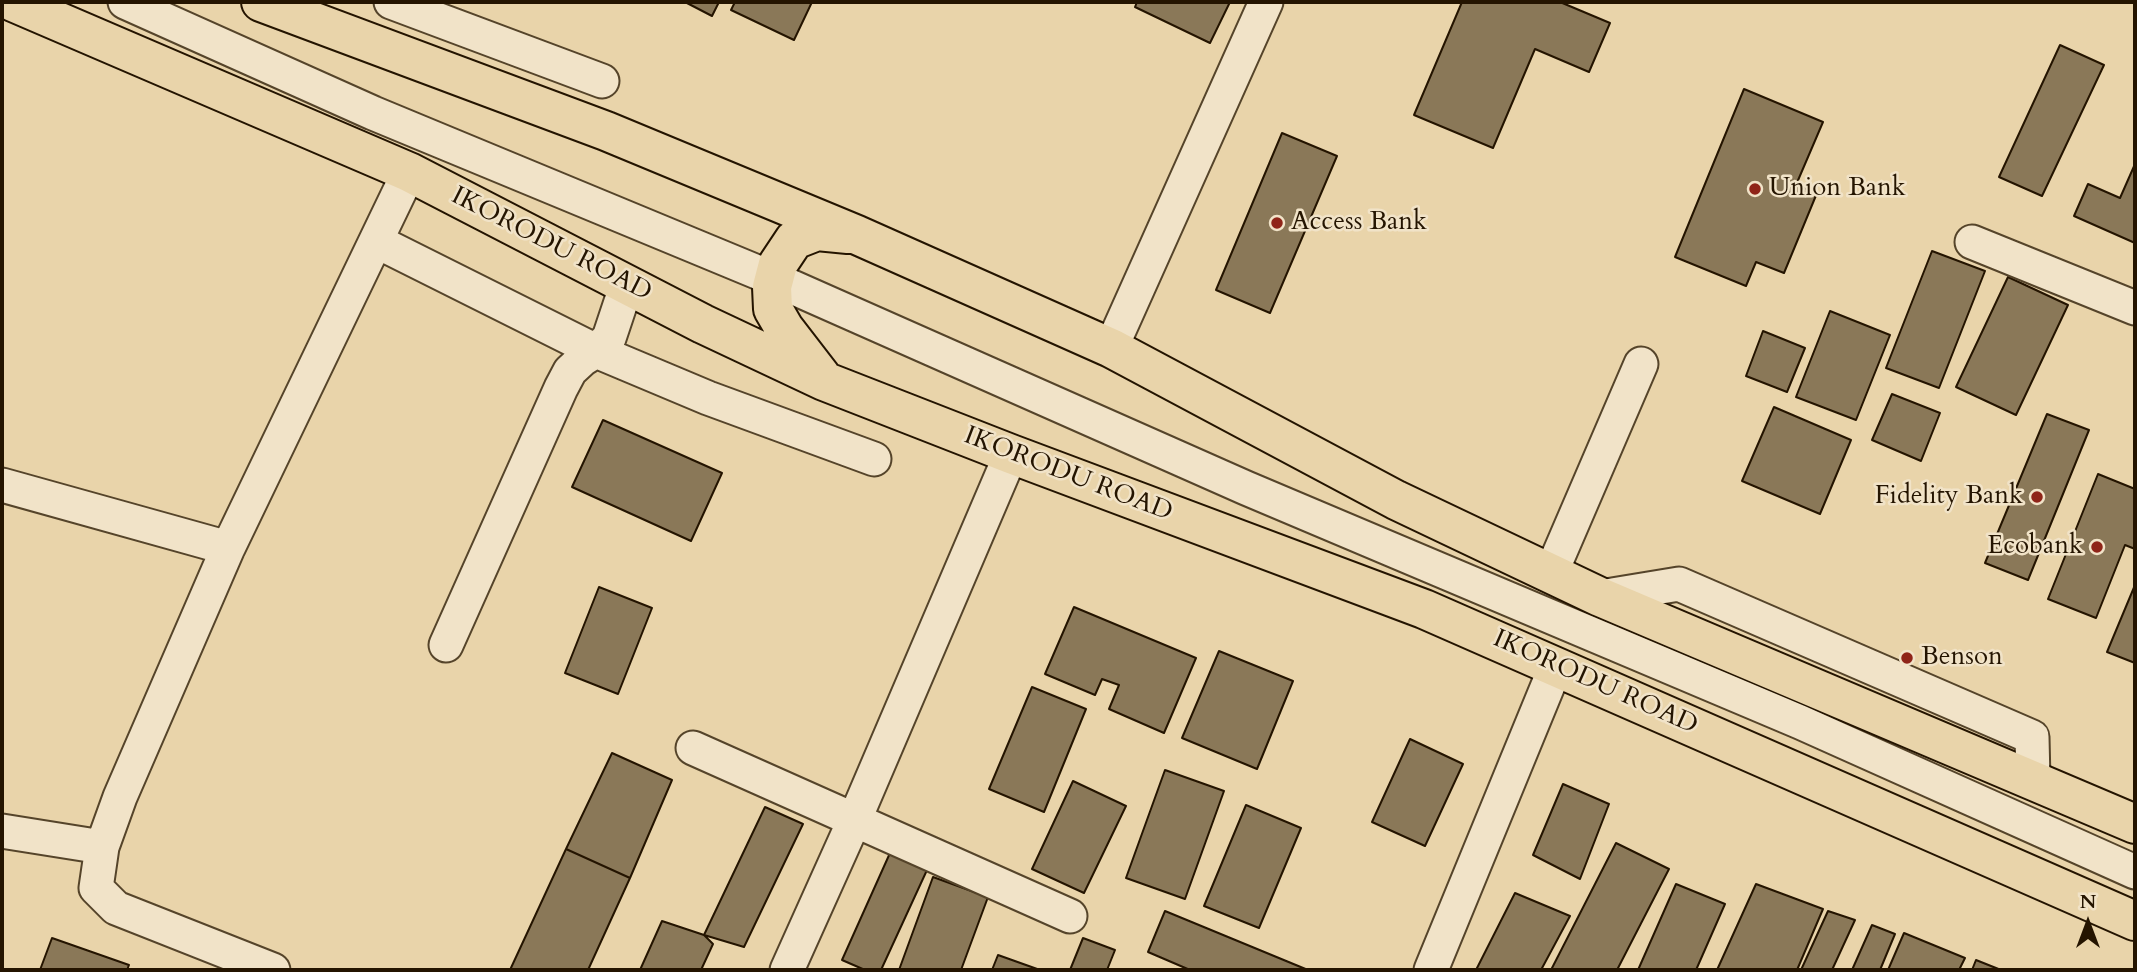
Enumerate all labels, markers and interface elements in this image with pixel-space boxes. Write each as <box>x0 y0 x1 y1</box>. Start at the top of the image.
place label: Union Bank <box>1769 173 1906 205</box>
street label: IKORODU ROAD <box>446 181 656 309</box>
marker: Union Bank <box>1747 181 1763 197</box>
place label: Access Bank <box>1291 207 1427 239</box>
marker: Access Bank <box>1269 215 1285 231</box>
street label: IKORODU ROAD <box>959 421 1177 529</box>
place label: Fidelity Bank <box>1875 481 2023 513</box>
marker: Fidelity Bank <box>2029 489 2045 505</box>
place label: Ecobank <box>1987 531 2083 563</box>
marker: Ecobank <box>2089 539 2105 555</box>
street label: IKORODU ROAD <box>1488 624 1702 742</box>
place label: Benson <box>1921 642 2003 674</box>
marker: Benson <box>1899 650 1915 666</box>
north arrow <box>2053 888 2123 958</box>
text: N <box>2080 889 2096 915</box>

